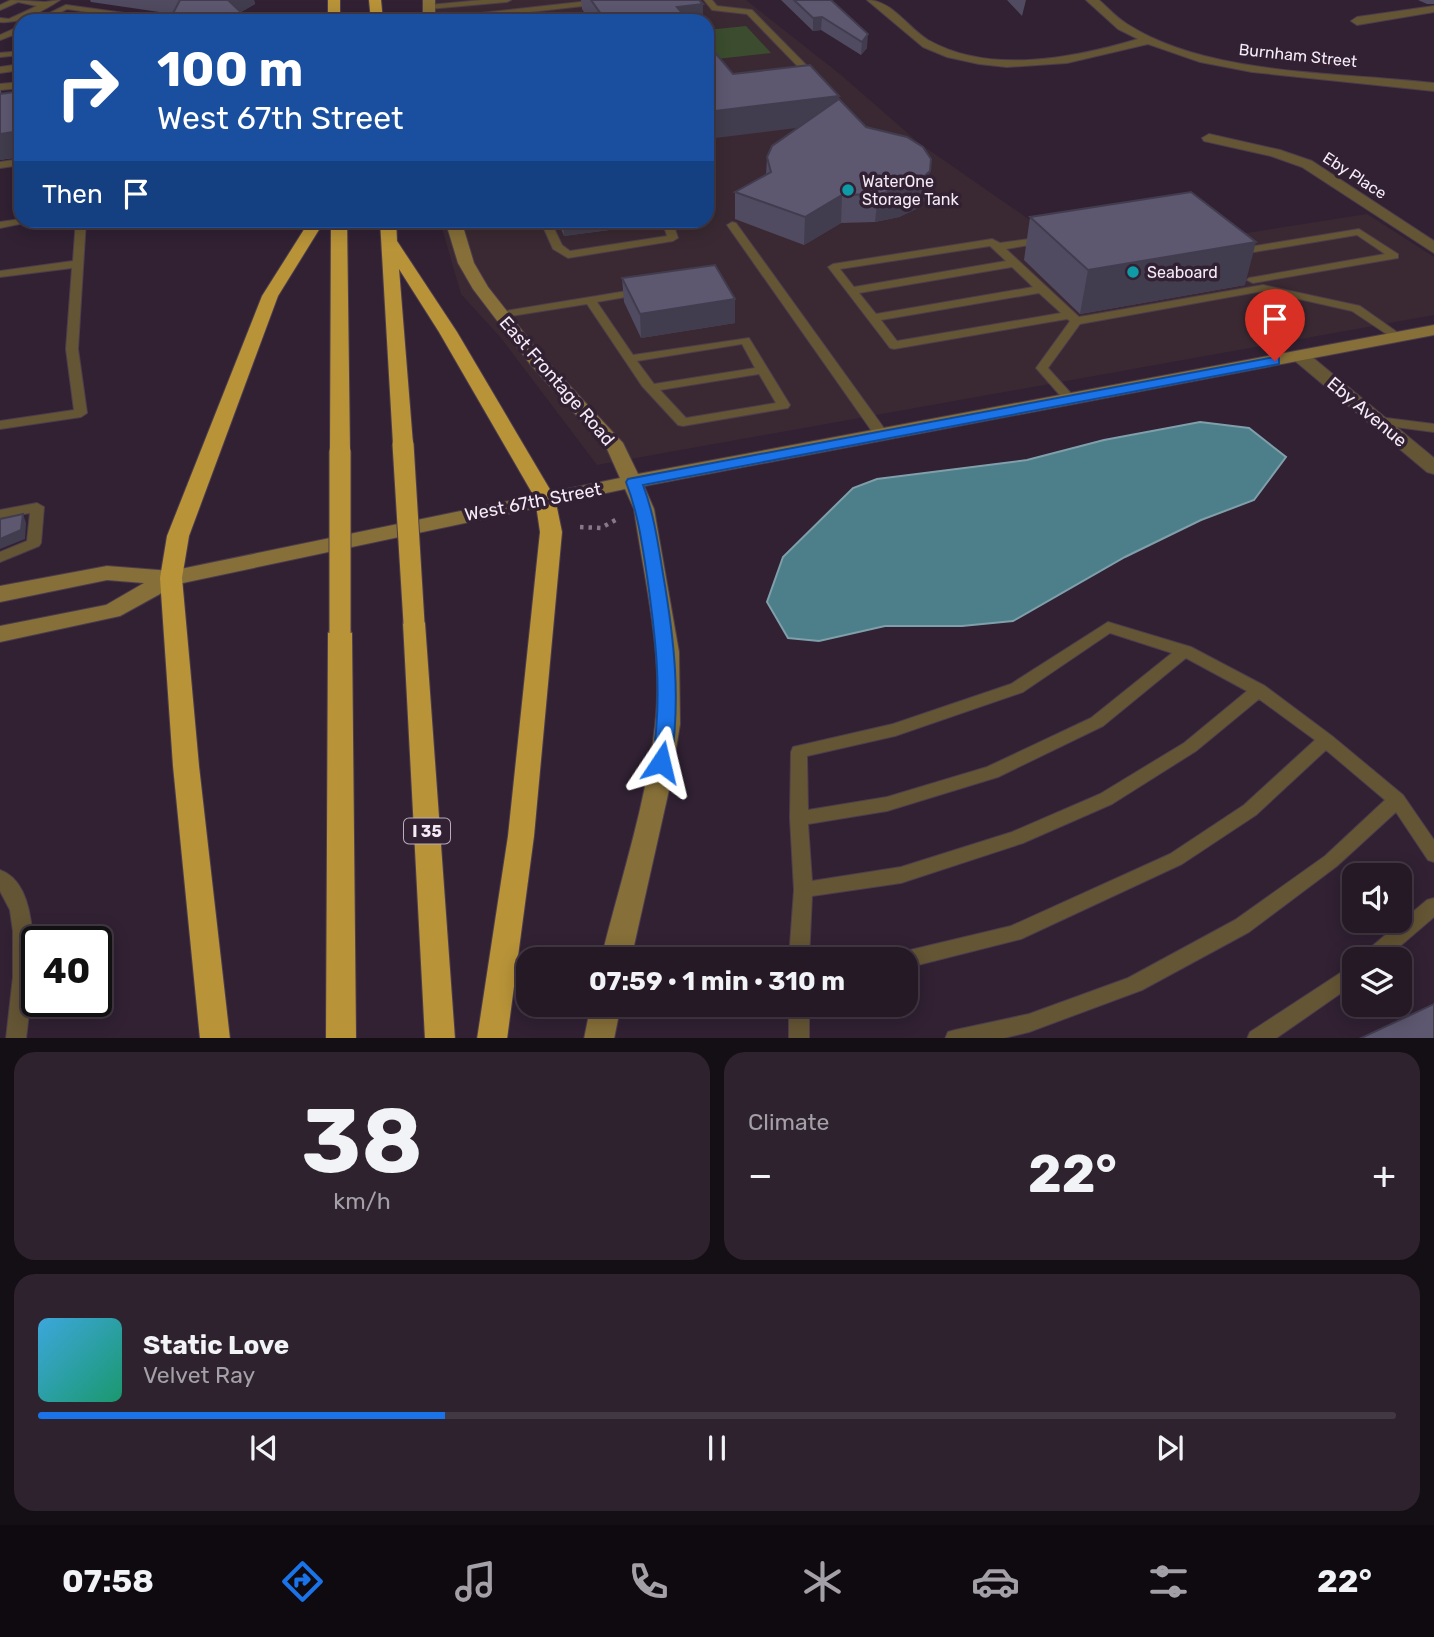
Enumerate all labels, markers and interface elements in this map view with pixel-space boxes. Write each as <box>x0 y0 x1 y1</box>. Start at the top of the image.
text: 100 m <box>157 40 303 98</box>
street label: Burnham Street <box>1238 40 1358 71</box>
icon: right <box>42 42 133 133</box>
text: West 67th Street <box>157 99 404 137</box>
street label: Eby Place <box>1319 148 1390 203</box>
place label: WaterOne Storage Tank <box>862 172 960 209</box>
icon: arrive <box>117 175 155 213</box>
text: Then <box>42 179 103 210</box>
marker: WaterOne Storage Tank <box>840 182 856 198</box>
place label: Seaboard <box>1147 263 1218 282</box>
marker: Seaboard <box>1125 264 1141 280</box>
pin <box>1245 289 1305 361</box>
icon: arrive <box>1256 300 1294 338</box>
street label: East Frontage Road <box>495 312 619 450</box>
street label: Eby Avenue <box>1323 372 1411 452</box>
street label: West 67th Street <box>463 478 603 526</box>
position arrow <box>624 725 698 799</box>
road number: I 35 <box>404 818 450 844</box>
map controls <box>1342 863 1412 1017</box>
button: sound <box>1342 863 1412 933</box>
speed limit sign: 40 <box>21 926 112 1017</box>
button: layers <box>1342 947 1412 1017</box>
text: 07:59 · 1 min · 310 m <box>589 966 845 997</box>
text: 38 <box>301 1087 423 1195</box>
text: Climate <box>748 1108 829 1136</box>
text: 22° <box>1028 1143 1117 1205</box>
text: − <box>748 1152 773 1198</box>
text: + <box>1372 1152 1396 1198</box>
text: km/h <box>333 1187 391 1215</box>
text: Static Love <box>143 1330 289 1361</box>
text: Velvet Ray <box>143 1361 255 1389</box>
icon: previous <box>245 1429 283 1467</box>
icon: pause <box>698 1429 736 1467</box>
icon: next <box>1151 1429 1189 1467</box>
icon: directions <box>278 1557 327 1606</box>
icon: music <box>451 1557 500 1606</box>
icon: phone <box>624 1557 673 1606</box>
icon: climate <box>798 1557 847 1606</box>
icon: car <box>971 1557 1020 1606</box>
icon: filters <box>1144 1557 1193 1606</box>
text: 07:58 <box>62 1562 154 1600</box>
text: 22° <box>1317 1562 1372 1600</box>

